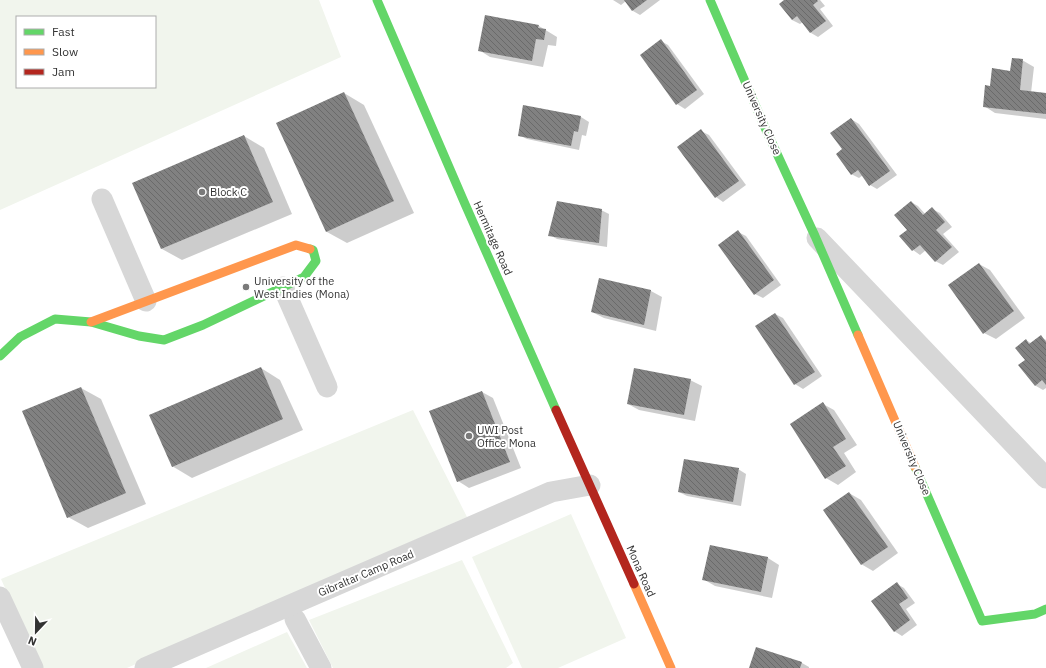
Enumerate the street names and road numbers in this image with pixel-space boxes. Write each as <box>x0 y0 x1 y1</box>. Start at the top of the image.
street label: University Close <box>739 79 785 157</box>
street label: Hermitage Road <box>470 199 516 277</box>
street label: University Close <box>890 419 934 497</box>
street label: Mona Road <box>623 543 659 599</box>
street label: Gibraltar Camp Road <box>316 547 416 599</box>

